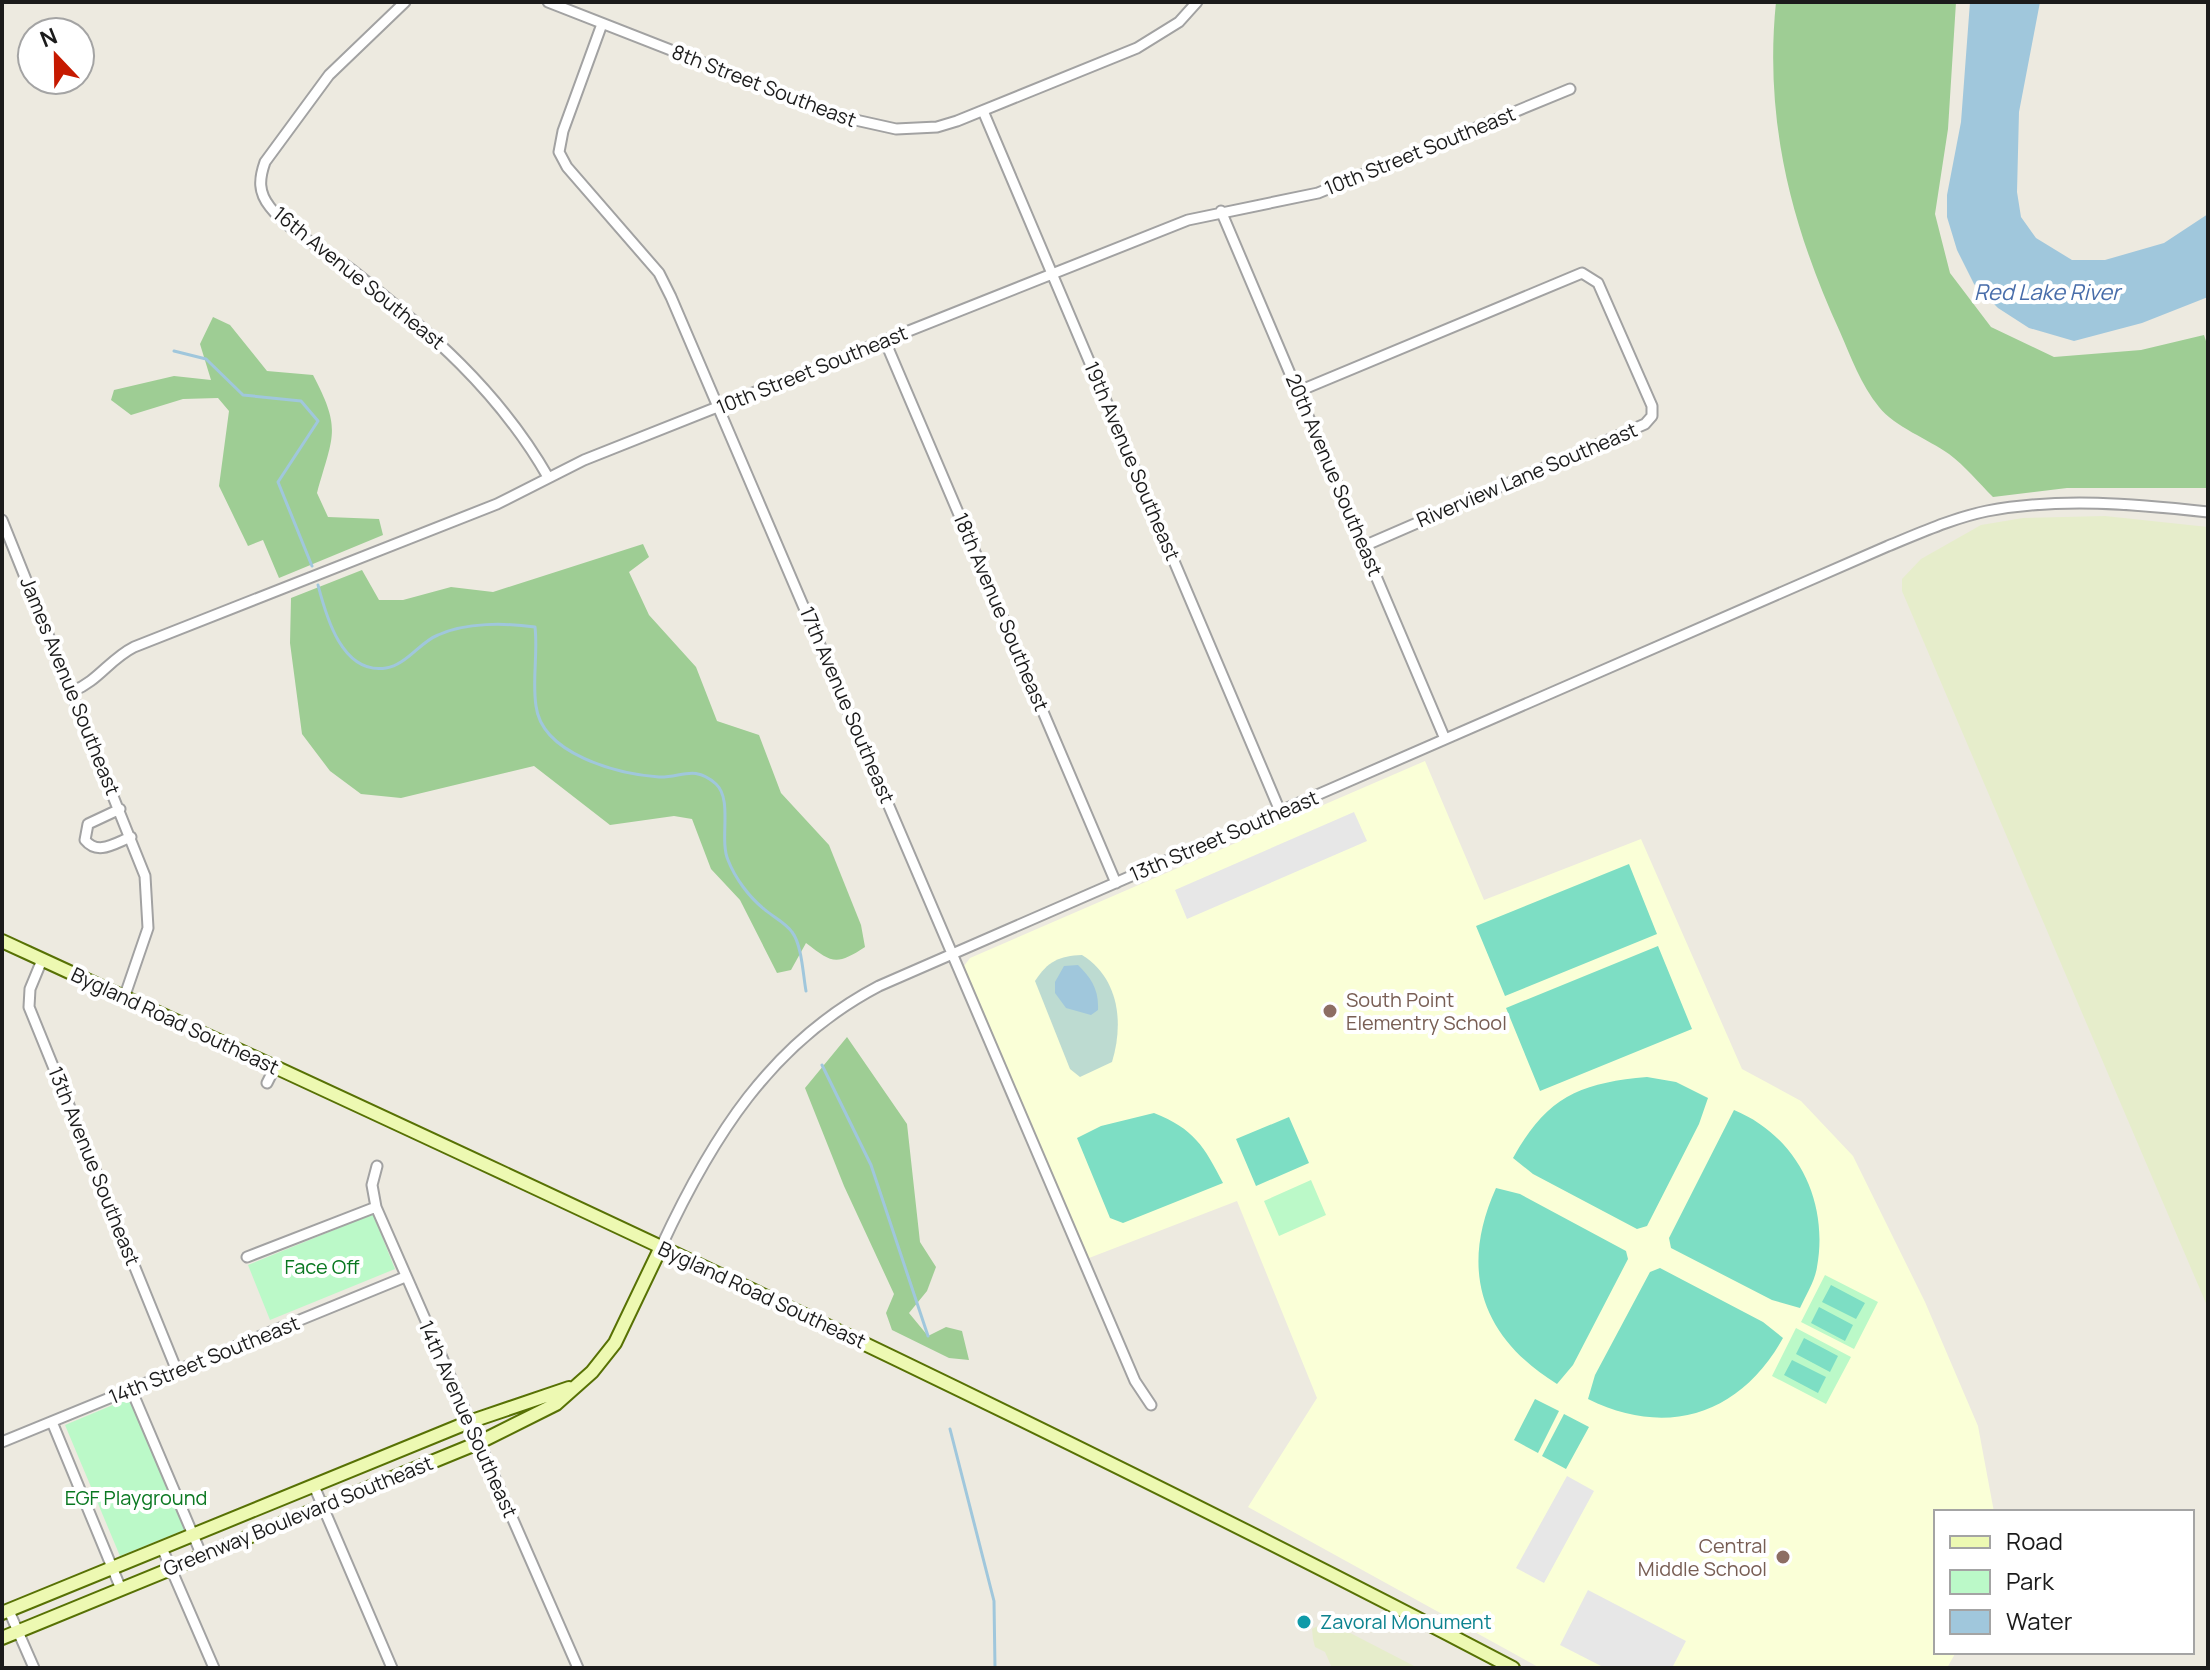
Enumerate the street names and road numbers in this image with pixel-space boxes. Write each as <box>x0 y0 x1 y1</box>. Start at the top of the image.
street label: 8th Street Southeast <box>668 38 860 133</box>
street label: 10th Street Southeast <box>1320 100 1519 201</box>
street label: 16th Avenue Southeast <box>268 200 451 355</box>
street label: 10th Street Southeast <box>712 319 911 420</box>
street label: 19th Avenue Southeast <box>1078 357 1187 564</box>
street label: 20th Avenue Southeast <box>1280 370 1389 580</box>
street label: Riverview Lane Southeast <box>1412 416 1641 533</box>
street label: 18th Avenue Southeast <box>947 509 1055 715</box>
street label: James Avenue Southeast <box>14 573 127 799</box>
street label: 17th Avenue Southeast <box>794 602 901 807</box>
street label: 13th Street Southeast <box>1125 784 1322 888</box>
street label: Bygland Road Southeast <box>67 960 283 1081</box>
street label: 13th Avenue Southeast <box>42 1062 147 1269</box>
street label: Bygland Road Southeast <box>654 1234 870 1355</box>
street label: 14th Street Southeast <box>105 1309 303 1410</box>
street label: 14th Avenue Southeast <box>413 1316 524 1522</box>
street label: Greenway Boulevard Southeast <box>159 1449 437 1582</box>

